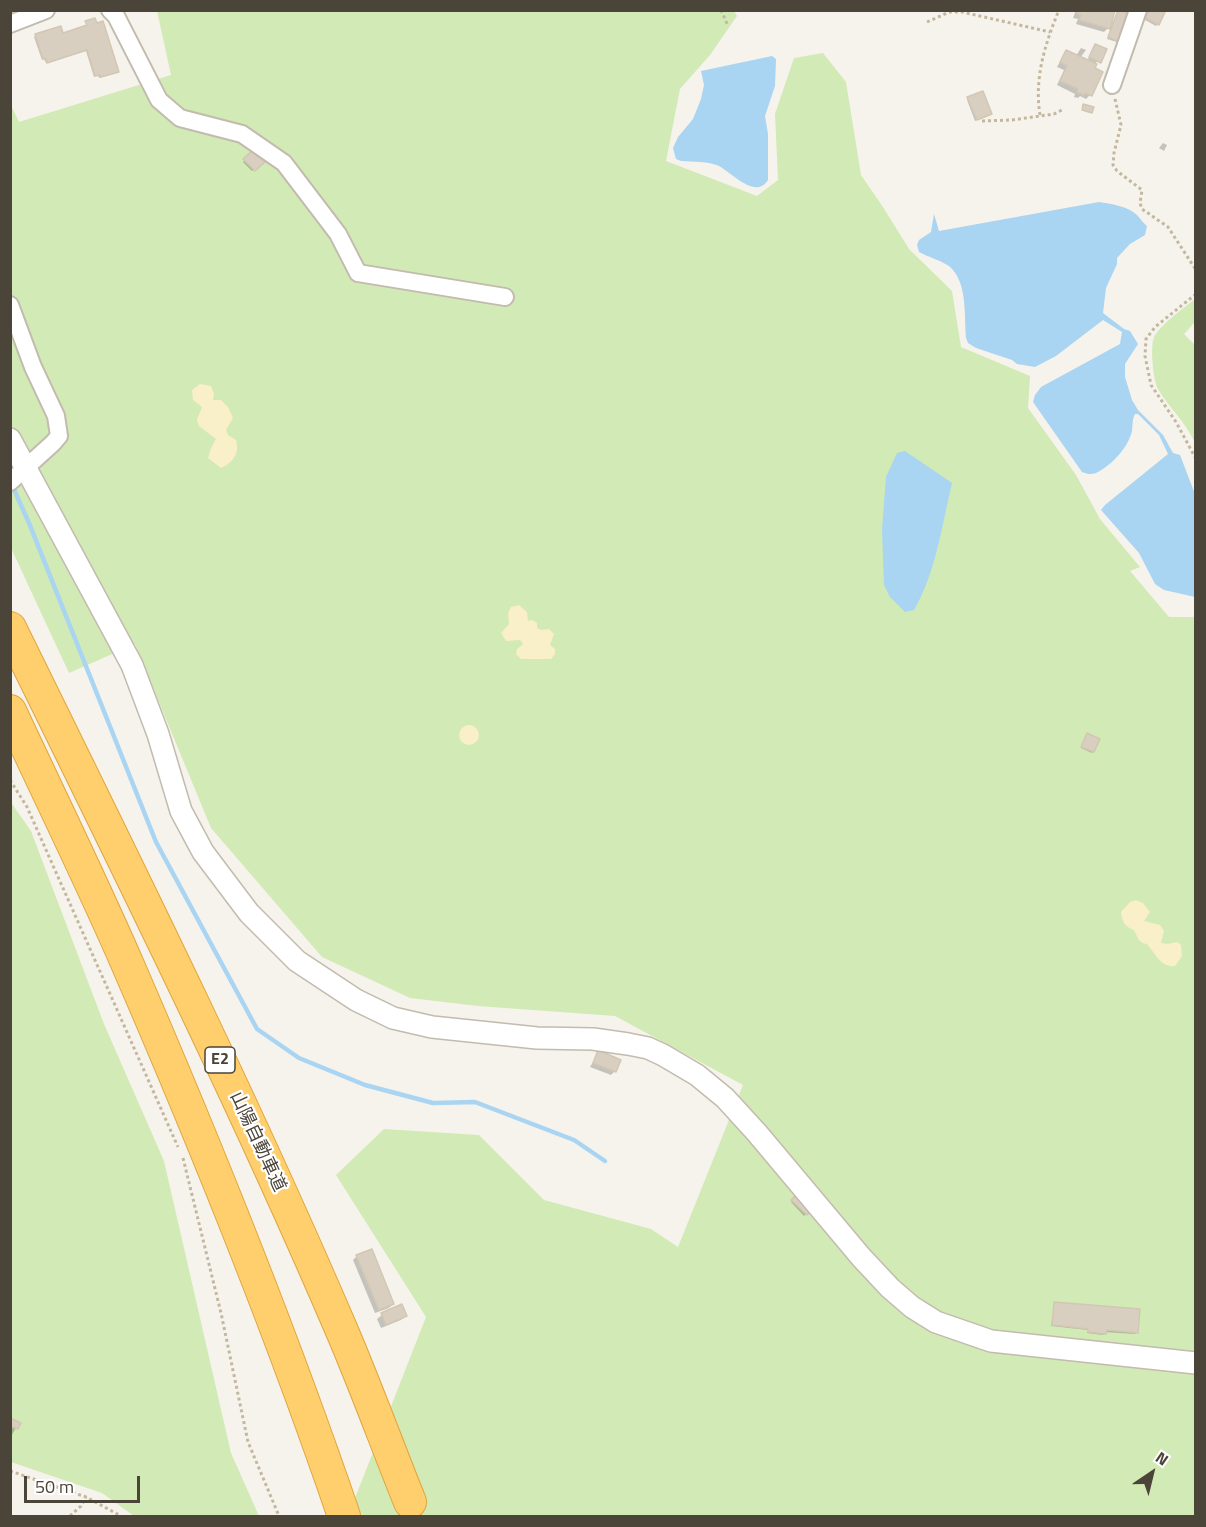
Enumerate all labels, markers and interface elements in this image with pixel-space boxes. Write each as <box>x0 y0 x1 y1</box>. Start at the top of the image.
road number: E2 <box>205 1047 235 1073</box>
street label: 山陽自動車道 <box>224 1088 290 1196</box>
north arrow <box>1122 1443 1182 1503</box>
text: N <box>1151 1445 1174 1471</box>
scale bar <box>27 1464 142 1502</box>
text: 50 m <box>35 1473 74 1500</box>

